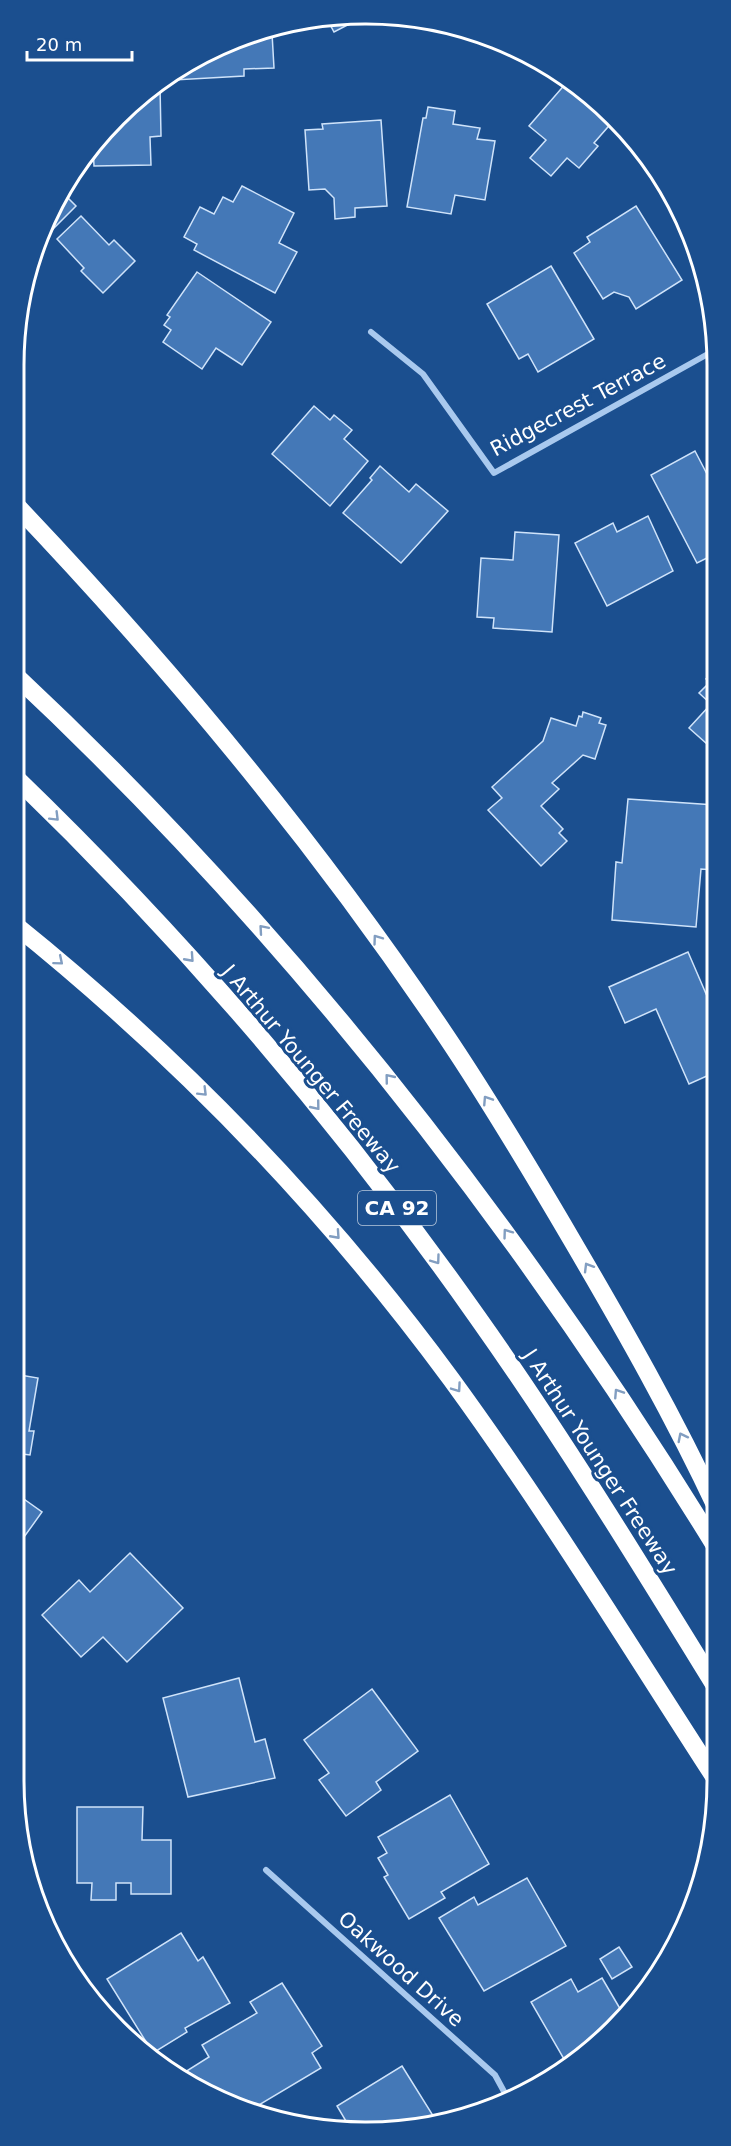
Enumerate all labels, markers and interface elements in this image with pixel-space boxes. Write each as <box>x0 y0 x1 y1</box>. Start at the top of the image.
scale bar <box>27 24 132 62</box>
text: 20 m <box>36 34 82 55</box>
street label: Ridgecrest Terrace <box>486 349 670 461</box>
one-way arrow <box>48 809 59 820</box>
one-way arrow <box>259 925 270 936</box>
one-way arrow <box>373 934 384 945</box>
one-way arrow <box>183 951 194 962</box>
one-way arrow <box>52 953 63 964</box>
street label: J Arthur Younger Freeway <box>216 959 405 1178</box>
one-way arrow <box>385 1074 396 1085</box>
one-way arrow <box>195 1085 206 1096</box>
one-way arrow <box>483 1095 494 1106</box>
one-way arrow <box>309 1099 320 1110</box>
road number: CA 92 <box>358 1191 436 1225</box>
one-way arrow <box>329 1228 340 1239</box>
one-way arrow <box>503 1228 514 1239</box>
one-way arrow <box>429 1253 440 1264</box>
one-way arrow <box>583 1263 595 1273</box>
street label: J Arthur Younger Freeway <box>517 1343 682 1579</box>
one-way arrow <box>450 1381 461 1392</box>
one-way arrow <box>614 1389 626 1399</box>
one-way arrow <box>678 1432 690 1443</box>
street label: Oakwood Drive <box>333 1906 469 2032</box>

